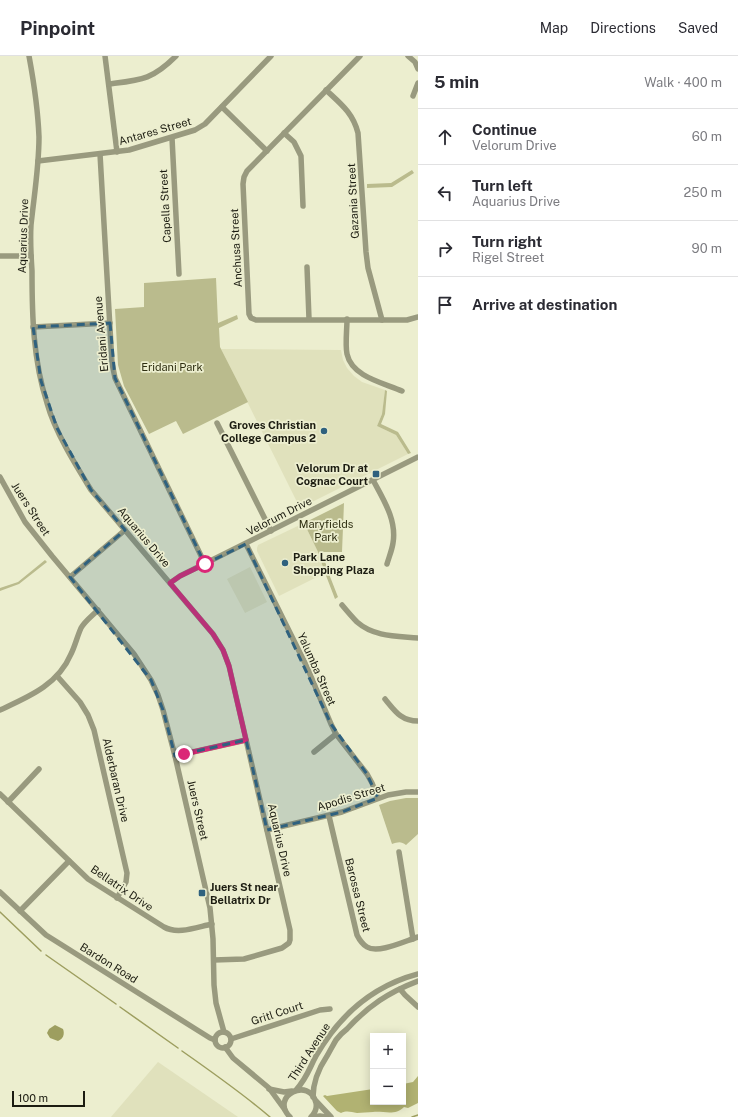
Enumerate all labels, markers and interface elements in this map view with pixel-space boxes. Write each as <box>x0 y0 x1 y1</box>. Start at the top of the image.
text: Pinpoint <box>20 17 95 39</box>
text: Map <box>540 20 568 36</box>
text: Directions <box>590 20 656 36</box>
text: Saved <box>678 20 718 36</box>
text: 5 min <box>434 72 479 92</box>
text: Walk · 400 m <box>644 75 722 90</box>
street label: Antares Street <box>117 115 193 147</box>
text: Continue <box>472 121 537 138</box>
icon: ahead <box>434 126 456 148</box>
text: 60 m <box>692 129 722 144</box>
text: Velorum Drive <box>472 138 557 153</box>
street label: Gazania Street <box>345 163 361 239</box>
street label: Capella Street <box>157 169 173 243</box>
text: Turn left <box>472 177 533 194</box>
icon: left <box>434 182 456 204</box>
text: 250 m <box>684 185 722 200</box>
text: Aquarius Drive <box>472 194 560 209</box>
street label: Aquarius Drive <box>16 199 30 273</box>
street label: Anchusa Street <box>228 208 244 288</box>
text: Turn right <box>472 233 542 250</box>
icon: right <box>434 238 456 260</box>
text: 90 m <box>692 241 722 256</box>
text: Rigel Street <box>472 250 544 265</box>
icon: arrive <box>434 294 456 316</box>
street label: Eridani Avenue <box>92 296 110 372</box>
text: Arrive at destination <box>472 296 617 313</box>
park label: Eridani Park <box>141 361 203 373</box>
place label: Groves Christian College Campus 2 <box>221 419 316 444</box>
marker: Groves Christian College Campus 2 <box>319 426 329 436</box>
place label: Velorum Dr at Cognac Court <box>296 462 368 487</box>
marker: Velorum Dr at Cognac Court <box>371 469 381 479</box>
street label: Juers Street <box>9 480 53 538</box>
street label: Velorum Drive <box>244 494 314 538</box>
street label: Aquarius Drive <box>115 505 173 569</box>
park label: Maryfields Park <box>299 518 354 543</box>
place label: Park Lane Shopping Plaza <box>293 551 374 576</box>
route start <box>196 555 214 573</box>
marker: Park Lane Shopping Plaza <box>280 558 290 568</box>
street label: Yalumba Street <box>296 631 338 707</box>
street label: Alderbaran Drive <box>100 737 132 823</box>
route end <box>175 745 193 763</box>
street label: Juers Street <box>185 779 211 841</box>
street label: Apodis Street <box>316 781 386 813</box>
street label: Aquarius Drive <box>266 802 294 878</box>
street label: Barossa Street <box>343 857 373 933</box>
street label: Bellatrix Drive <box>89 863 155 913</box>
place label: Juers St near Bellatrix Dr <box>210 881 279 906</box>
marker: Juers St near Bellatrix Dr <box>197 888 207 898</box>
street label: Bardon Road <box>78 941 140 985</box>
street label: Gritl Court <box>249 999 305 1027</box>
street label: Third Avenue <box>286 1021 332 1083</box>
map controls <box>370 1033 406 1105</box>
button: + <box>370 1033 406 1069</box>
button: − <box>370 1069 406 1105</box>
scale bar <box>12 1089 85 1108</box>
text: 100 m <box>18 1092 48 1104</box>

